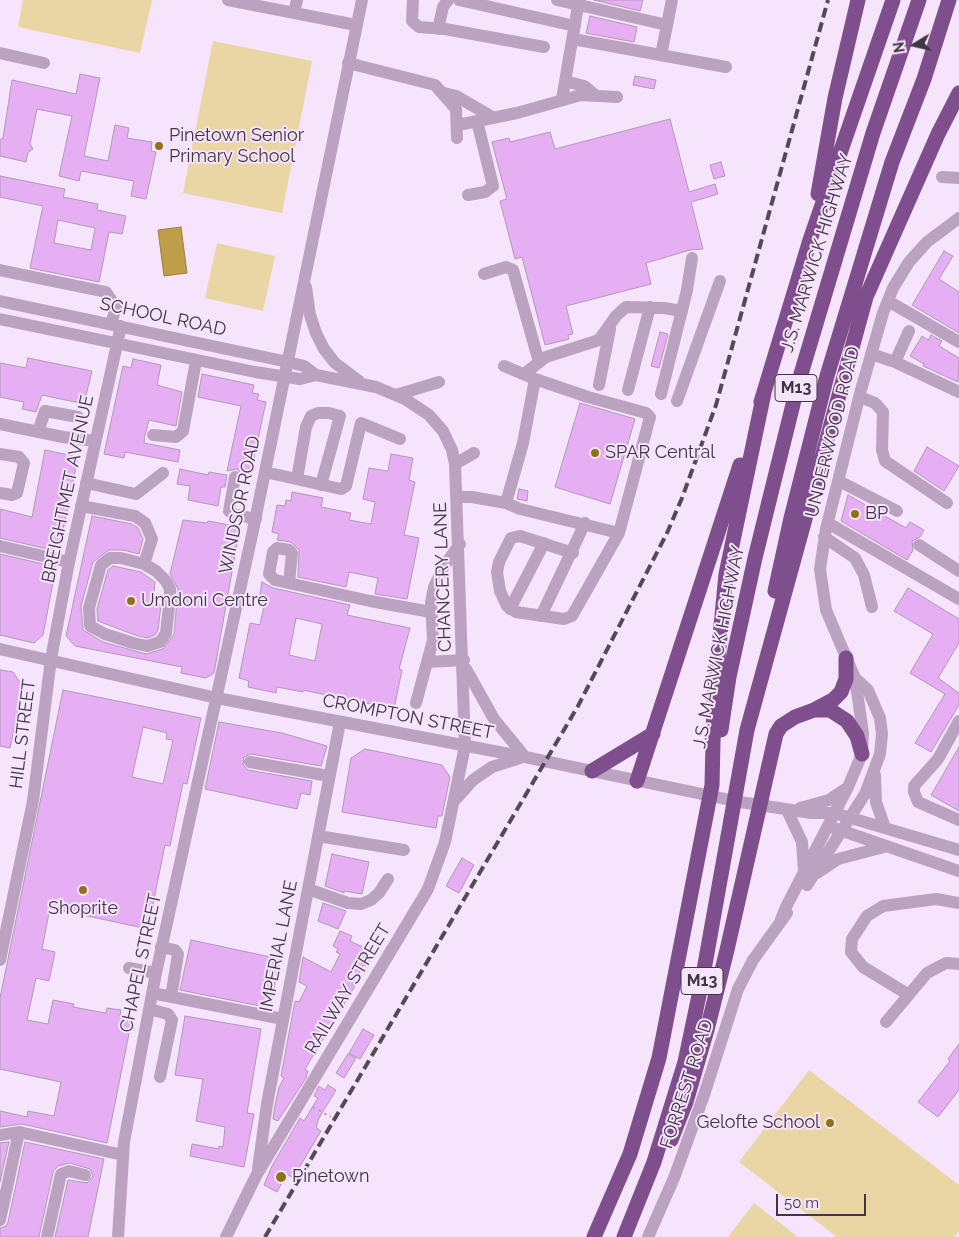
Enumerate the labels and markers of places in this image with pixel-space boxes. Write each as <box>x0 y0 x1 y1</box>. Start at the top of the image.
place label: Pinetown Senior Primary School <box>169 125 304 168</box>
marker: Pinetown Senior Primary School <box>153 140 165 152</box>
place label: SPAR Central <box>605 442 715 464</box>
marker: SPAR Central <box>589 447 601 459</box>
place label: BP <box>865 503 888 525</box>
marker: BP <box>849 508 861 520</box>
place label: Umdoni Centre <box>141 590 268 612</box>
marker: Umdoni Centre <box>125 595 137 607</box>
marker: Shoprite <box>77 884 89 896</box>
place label: Shoprite <box>48 898 118 920</box>
place label: Gelofte School <box>697 1112 820 1134</box>
marker: Gelofte School <box>824 1117 836 1129</box>
place label: Pinetown <box>292 1166 369 1188</box>
marker: Pinetown <box>274 1170 288 1184</box>

